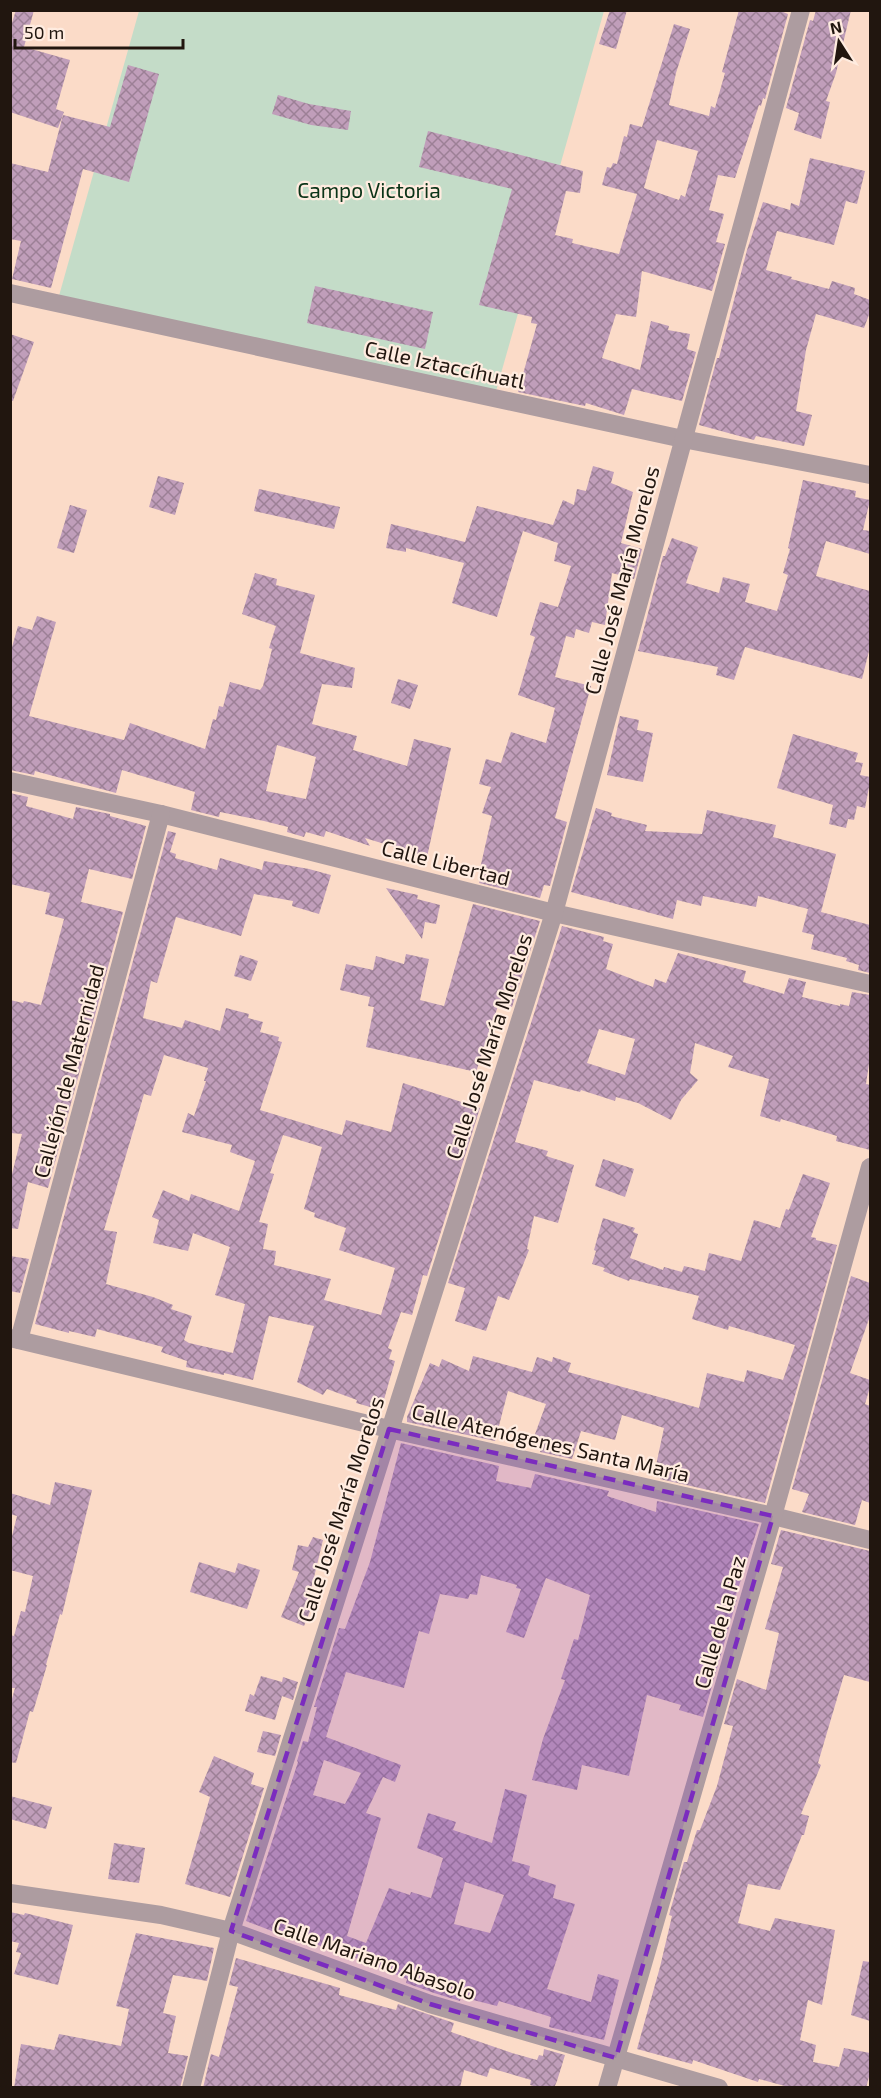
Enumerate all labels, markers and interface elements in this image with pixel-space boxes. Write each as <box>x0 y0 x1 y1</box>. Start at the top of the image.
scale bar <box>15 12 183 50</box>
north arrow <box>809 12 869 72</box>
text: N <box>828 16 843 37</box>
text: 50 m <box>24 21 64 43</box>
park label: Campo Victoria <box>297 177 441 202</box>
street label: Calle Iztaccíhuatl <box>363 335 528 393</box>
street label: Calle José María Morelos <box>578 463 664 697</box>
street label: Calle Libertad <box>379 834 513 890</box>
street label: Calle José María Morelos <box>440 930 536 1162</box>
street label: Callejón de Maternidad <box>27 962 110 1181</box>
street label: Calle José María Morelos <box>292 1393 388 1625</box>
street label: Calle Atenógenes Santa María <box>410 1398 692 1486</box>
street label: Calle de la Paz <box>688 1553 750 1691</box>
street label: Calle Mariano Abasolo <box>270 1912 480 2004</box>

